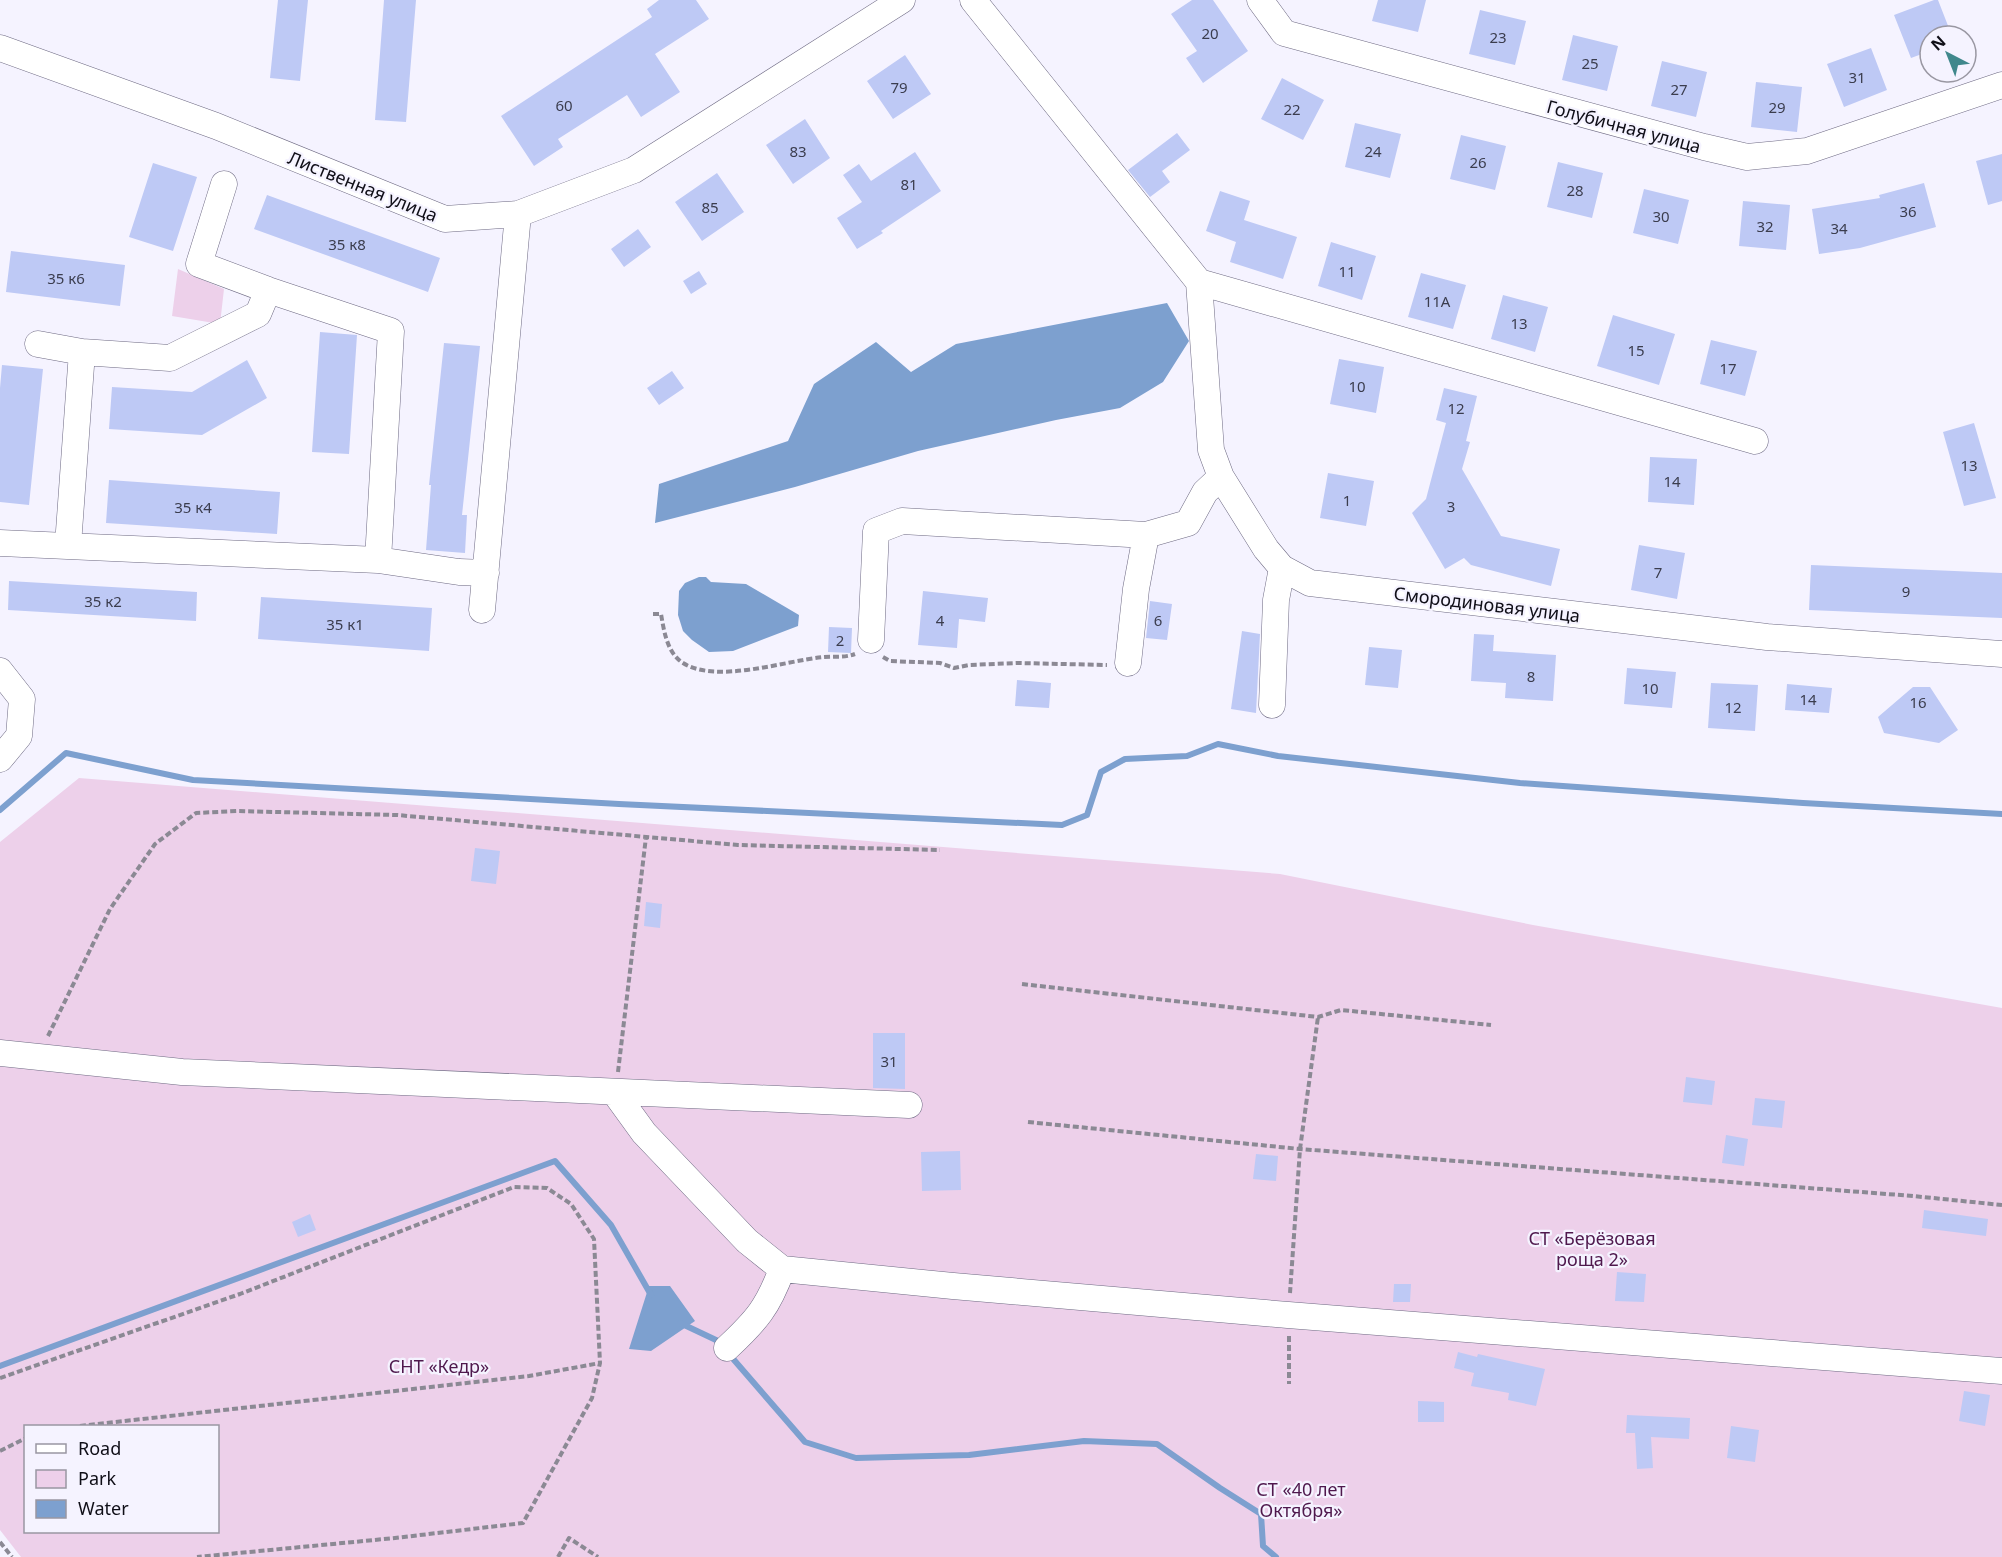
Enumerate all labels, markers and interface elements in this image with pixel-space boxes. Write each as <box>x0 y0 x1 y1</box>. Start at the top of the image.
house number: 20 <box>1201 23 1219 43</box>
north arrow <box>1918 24 1978 84</box>
house number: 23 <box>1489 27 1507 47</box>
text: N <box>1926 30 1950 55</box>
house number: 25 <box>1581 53 1599 73</box>
house number: 31 <box>1848 67 1866 87</box>
house number: 79 <box>890 77 908 97</box>
house number: 27 <box>1670 79 1688 99</box>
street label: Голубичная улица <box>1544 94 1704 158</box>
house number: 60 <box>555 95 573 115</box>
house number: 29 <box>1768 97 1786 117</box>
house number: 22 <box>1283 99 1301 119</box>
house number: 83 <box>789 141 807 161</box>
house number: 24 <box>1364 141 1382 161</box>
street label: Лиственная улица <box>285 145 441 227</box>
house number: 26 <box>1469 152 1487 172</box>
house number: 81 <box>900 174 918 194</box>
house number: 28 <box>1566 180 1584 200</box>
house number: 85 <box>701 197 719 217</box>
house number: 36 <box>1899 201 1917 221</box>
house number: 30 <box>1652 206 1670 226</box>
house number: 32 <box>1756 216 1774 236</box>
house number: 34 <box>1830 218 1848 238</box>
house number: 35 к8 <box>328 234 366 254</box>
house number: 11 <box>1338 261 1356 281</box>
house number: 35 к6 <box>47 268 85 288</box>
house number: 11А <box>1424 291 1451 311</box>
house number: 13 <box>1510 313 1528 333</box>
house number: 15 <box>1627 340 1645 360</box>
house number: 17 <box>1719 358 1737 378</box>
house number: 10 <box>1348 376 1366 396</box>
house number: 12 <box>1447 398 1465 418</box>
house number: 13 <box>1960 455 1978 475</box>
house number: 14 <box>1663 471 1681 491</box>
house number: 1 <box>1343 490 1351 510</box>
house number: 3 <box>1447 496 1455 516</box>
house number: 35 к4 <box>174 497 212 517</box>
house number: 7 <box>1654 562 1662 582</box>
street label: Смородиновая улица <box>1392 581 1582 627</box>
house number: 9 <box>1902 581 1910 601</box>
house number: 35 к2 <box>84 591 122 611</box>
house number: 4 <box>936 610 945 630</box>
house number: 6 <box>1154 610 1162 630</box>
house number: 35 к1 <box>326 614 364 634</box>
house number: 2 <box>836 630 844 650</box>
house number: 8 <box>1527 666 1535 686</box>
house number: 10 <box>1641 678 1659 698</box>
house number: 14 <box>1799 689 1817 709</box>
house number: 16 <box>1909 692 1927 712</box>
house number: 12 <box>1724 697 1742 717</box>
house number: 31 <box>880 1051 898 1071</box>
park label: СТ «Берёзовая роща 2» <box>1528 1226 1656 1271</box>
park label: СНТ «Кедр» <box>389 1354 489 1378</box>
legend <box>24 1425 219 1533</box>
text: Road <box>78 1436 121 1460</box>
text: Park <box>78 1466 116 1490</box>
park label: СТ «40 лет Октября» <box>1256 1477 1346 1522</box>
text: Water <box>78 1496 129 1520</box>

